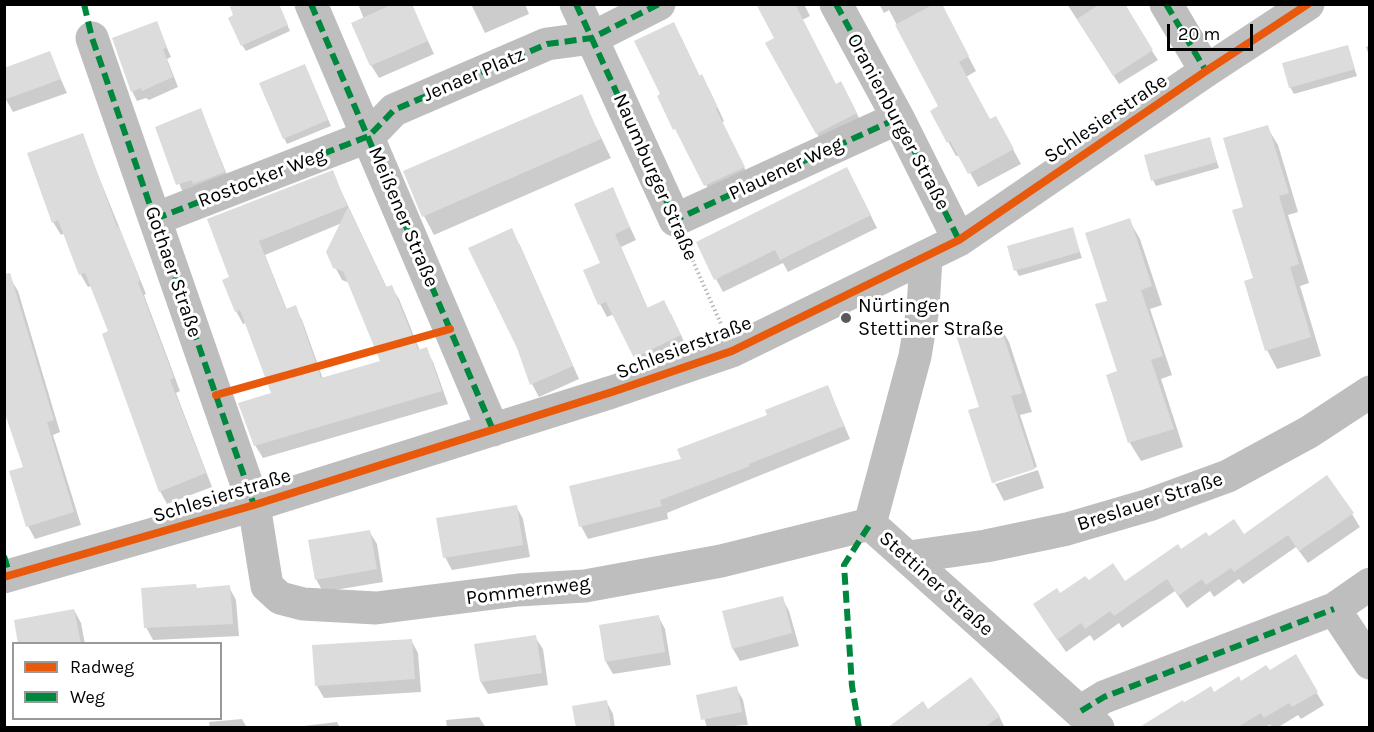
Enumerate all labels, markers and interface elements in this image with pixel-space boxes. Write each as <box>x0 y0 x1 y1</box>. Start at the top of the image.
scale bar <box>1170 12 1256 50</box>
text: 20 m <box>1178 23 1220 45</box>
street label: Oranienburger Straße <box>841 30 955 214</box>
street label: Jenaer Platz <box>419 43 529 107</box>
street label: Schlesierstraße <box>1040 69 1172 169</box>
street label: Naumburger Straße <box>607 90 703 264</box>
street label: Plauener Weg <box>725 132 847 206</box>
street label: Rostocker Weg <box>195 143 329 213</box>
street label: Meißener Straße <box>363 143 443 291</box>
street label: Gothaer Straße <box>139 203 207 341</box>
place label: Nürtingen Stettiner Straße <box>858 294 1004 341</box>
street label: Schlesierstraße <box>613 311 755 385</box>
marker: Nürtingen Stettiner Straße <box>839 311 853 325</box>
street label: Schlesierstraße <box>150 464 294 528</box>
street label: Breslauer Straße <box>1074 467 1226 537</box>
street label: Stettiner Straße <box>874 526 998 642</box>
street label: Pommernweg <box>464 571 592 611</box>
legend <box>12 642 222 720</box>
text: Radweg <box>70 656 134 678</box>
text: Weg <box>70 686 105 708</box>

